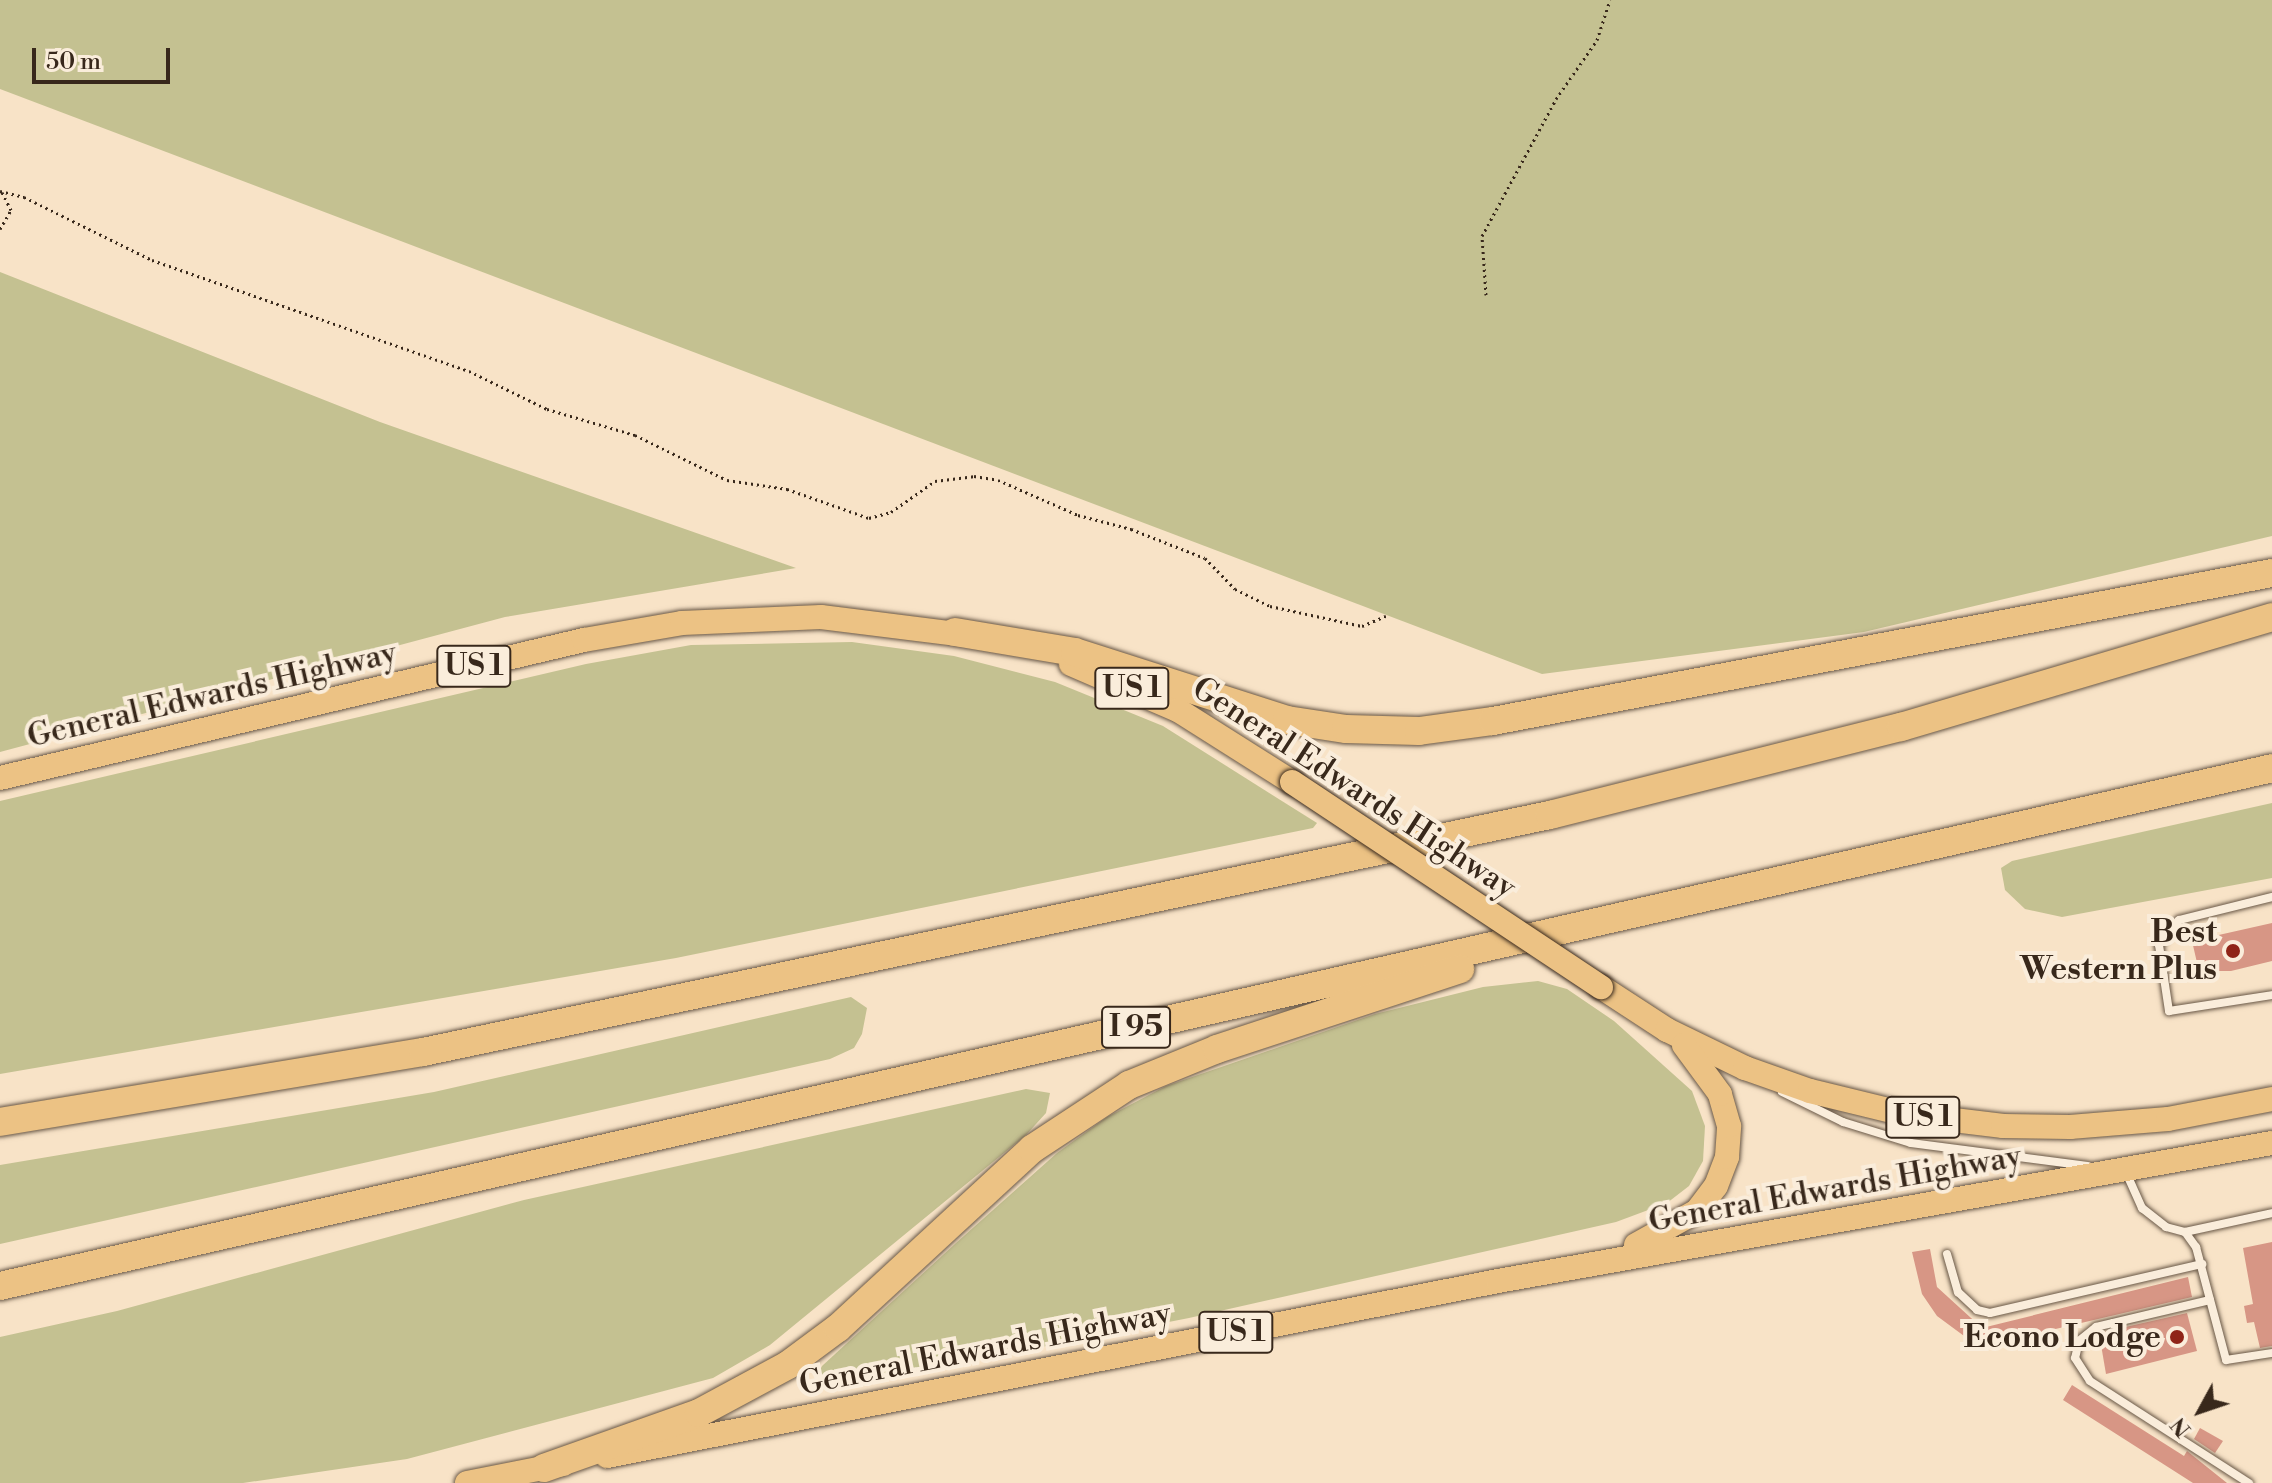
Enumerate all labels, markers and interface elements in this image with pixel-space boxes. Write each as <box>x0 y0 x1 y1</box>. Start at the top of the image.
scale bar <box>36 32 174 82</box>
text: 50 m <box>46 47 101 77</box>
street label: General Edwards Highway <box>24 634 400 756</box>
road number: US 1 <box>436 640 512 692</box>
road number: US 1 <box>1094 662 1170 714</box>
street label: General Edwards Highway <box>1185 669 1523 907</box>
place label: Best Western Plus <box>2020 914 2217 989</box>
marker: Best Western Plus <box>2224 942 2242 960</box>
road number: I 95 <box>1100 1001 1172 1053</box>
road number: US 1 <box>1885 1091 1961 1143</box>
street label: General Edwards Highway <box>1646 1137 2024 1241</box>
street label: General Edwards Highway <box>796 1294 1174 1404</box>
road number: US 1 <box>1198 1306 1274 1358</box>
place label: Econo Lodge <box>1964 1318 2161 1356</box>
marker: Econo Lodge <box>2168 1328 2186 1346</box>
north arrow <box>2160 1371 2240 1451</box>
text: N <box>2165 1411 2197 1442</box>

